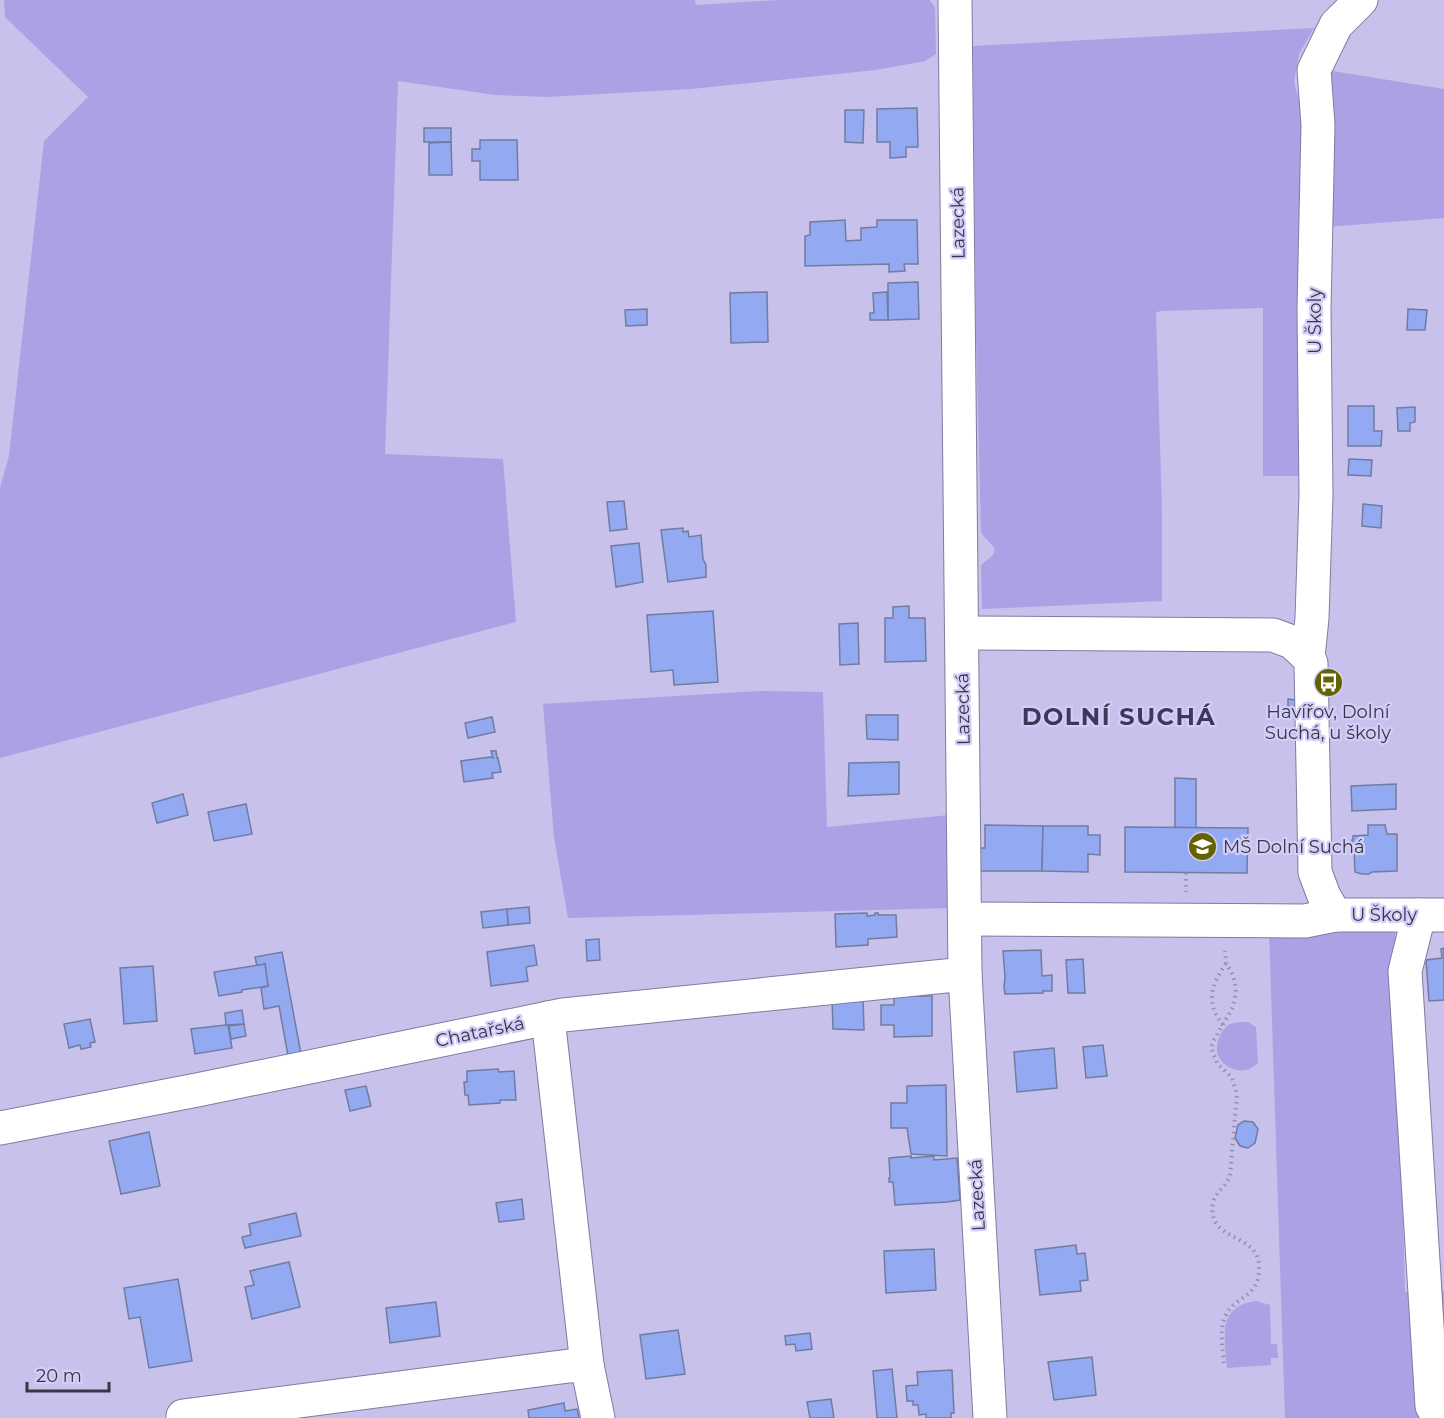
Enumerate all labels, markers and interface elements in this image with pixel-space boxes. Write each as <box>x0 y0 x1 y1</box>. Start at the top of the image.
street label: Lazecká <box>946 187 970 259</box>
street label: U Školy <box>1304 288 1326 354</box>
bus stop icon: Havířov, Dolní Suchá, u školy <box>1312 667 1344 699</box>
street label: Lazecká <box>951 673 975 745</box>
place label: Havířov, Dolní Suchá, u školy <box>1265 701 1391 744</box>
district label: DOLNÍ SUCHÁ <box>1022 702 1216 731</box>
school or university icon: MŠ Dolní Suchá <box>1186 831 1218 863</box>
place label: MŠ Dolní Suchá <box>1223 836 1365 858</box>
street label: U Školy <box>1351 904 1417 926</box>
street label: Chatařská <box>434 1012 526 1052</box>
street label: Lazecká <box>964 1158 990 1232</box>
scale bar <box>27 1355 110 1393</box>
text: 20 m <box>36 1365 82 1387</box>

